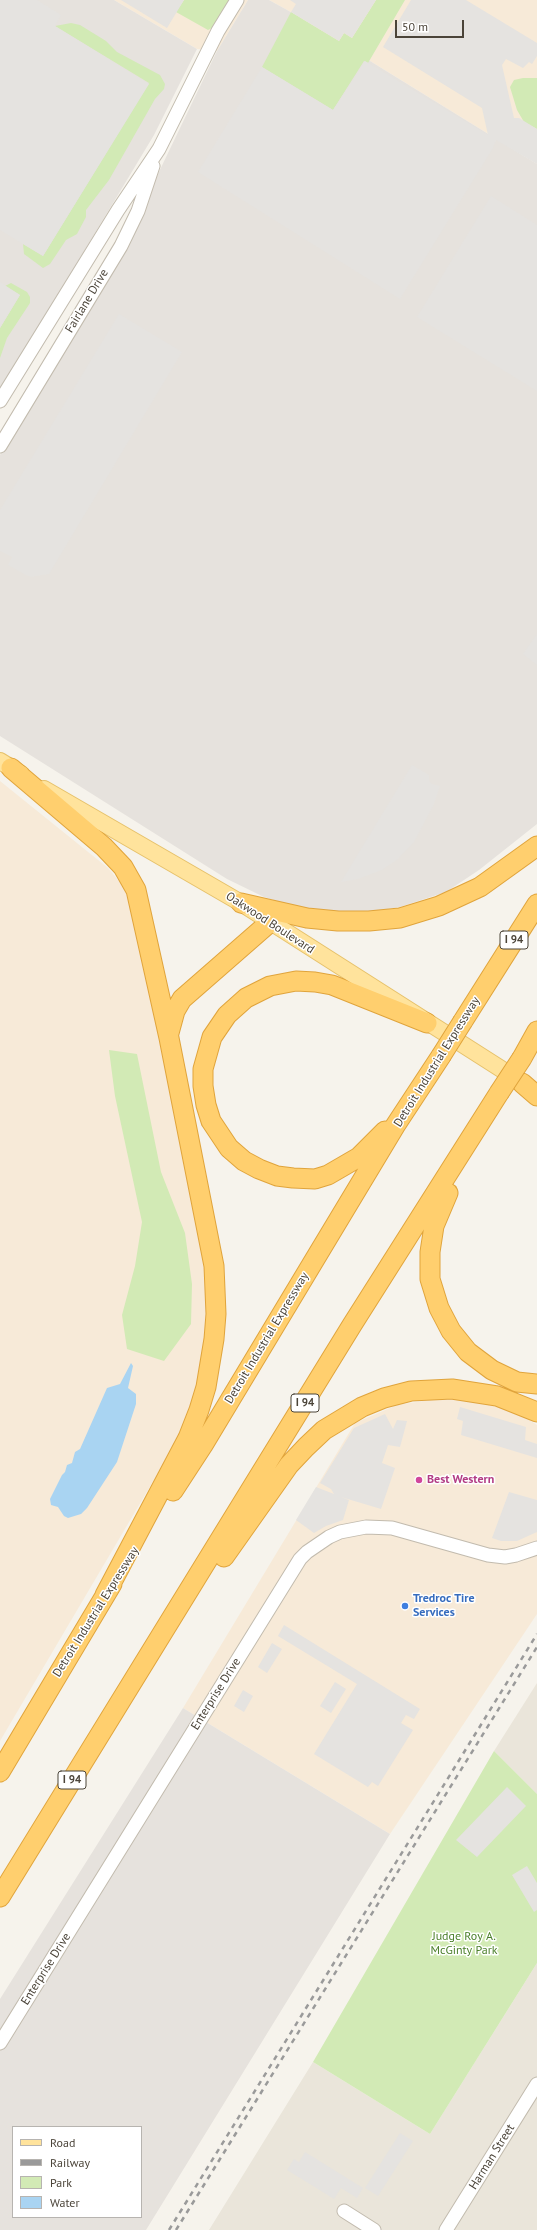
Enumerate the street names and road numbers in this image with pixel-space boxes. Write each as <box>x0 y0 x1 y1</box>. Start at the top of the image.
street label: Fairlane Drive <box>62 267 112 335</box>
street label: Oakwood Boulevard <box>223 889 317 957</box>
road number: I 94 <box>500 931 528 949</box>
street label: Detroit Industrial Expressway <box>391 994 483 1130</box>
street label: Detroit Industrial Expressway <box>222 1270 312 1406</box>
road number: I 94 <box>291 1394 319 1412</box>
street label: Detroit Industrial Expressway <box>50 1544 142 1680</box>
street label: Enterprise Drive <box>188 1655 244 1733</box>
road number: I 94 <box>58 1771 86 1789</box>
street label: Enterprise Drive <box>18 1930 74 2008</box>
street label: Harman Street <box>466 2122 518 2192</box>

